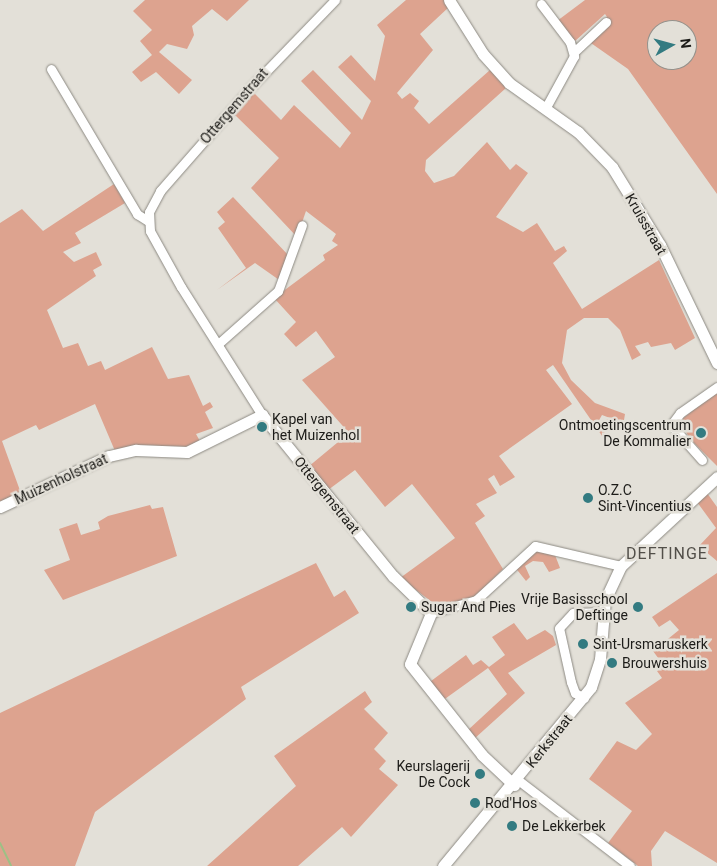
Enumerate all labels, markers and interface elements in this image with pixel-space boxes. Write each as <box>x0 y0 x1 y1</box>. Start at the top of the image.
north arrow <box>647 20 697 70</box>
text: N <box>677 37 694 49</box>
street label: Ottergemstraat <box>197 65 271 147</box>
street label: Kruisstraat <box>622 190 670 258</box>
place label: Kapel van het Muizenhol <box>272 411 360 444</box>
place label: Ontmoetingscentrum De Kommalier <box>559 417 691 450</box>
marker: Kapel van het Muizenhol <box>256 421 268 433</box>
marker: Ontmoetingscentrum De Kommalier <box>695 427 707 439</box>
street label: Muizenholstraat <box>12 450 110 508</box>
street label: Ottergemstraat <box>291 453 363 537</box>
place label: O.Z.C Sint-Vincentius <box>598 482 691 514</box>
marker: O.Z.C Sint-Vincentius <box>582 492 594 504</box>
district label: DEFTINGE <box>625 544 709 564</box>
place label: Vrije Basisschool Deftinge <box>521 591 628 624</box>
place label: Sugar And Pies <box>421 599 516 615</box>
marker: Sugar And Pies <box>405 601 417 613</box>
marker: Vrije Basisschool Deftinge <box>632 601 644 613</box>
place label: Sint-Ursmaruskerk <box>593 636 708 652</box>
marker: Sint-Ursmaruskerk <box>577 638 589 650</box>
place label: Brouwershuis <box>622 655 707 671</box>
marker: Brouwershuis <box>606 657 618 669</box>
street label: Kerkstraat <box>522 711 576 771</box>
place label: Keurslagerij De Cock <box>396 758 470 790</box>
marker: Keurslagerij De Cock <box>474 768 486 780</box>
place label: Rod'Hos <box>485 795 537 811</box>
marker: Rod'Hos <box>469 797 481 809</box>
place label: De Lekkerbek <box>522 818 606 834</box>
marker: De Lekkerbek <box>506 820 518 832</box>

